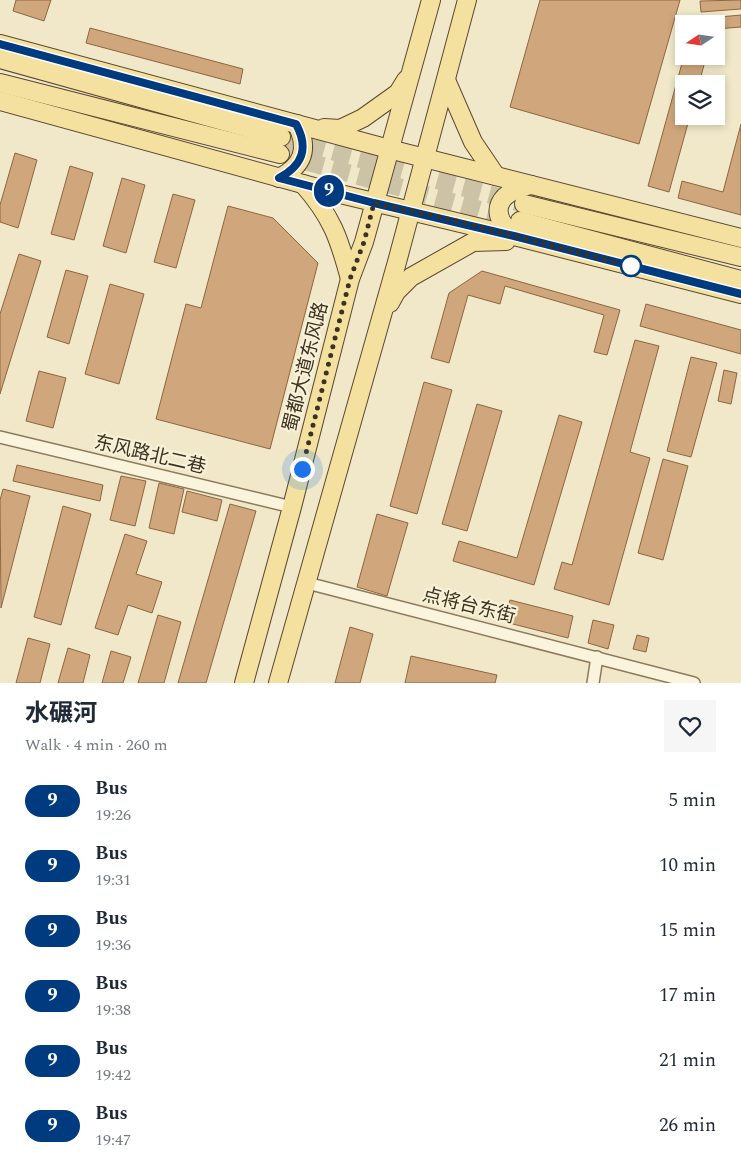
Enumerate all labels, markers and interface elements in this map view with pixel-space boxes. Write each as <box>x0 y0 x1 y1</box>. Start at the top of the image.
north arrow <box>675 15 725 65</box>
map controls <box>675 15 725 125</box>
button: layers <box>675 75 725 125</box>
line badge: 9 <box>313 175 345 207</box>
text: 9 <box>324 177 334 204</box>
unlabelled marker <box>620 255 642 277</box>
street label: 蜀都大道东风路 <box>276 299 336 435</box>
street label: 东风路北二巷 <box>91 428 209 482</box>
your location <box>290 457 315 482</box>
street label: 点将台东街 <box>419 580 519 632</box>
text: 水碾河 <box>25 696 97 732</box>
button: heart <box>664 700 716 752</box>
text: Walk · 4 min · 260 m <box>25 733 168 757</box>
text: Bus <box>95 774 128 803</box>
text: 5 min <box>668 786 716 815</box>
text: 9 <box>47 787 58 814</box>
text: 19:26 <box>95 803 131 827</box>
text: Bus <box>95 839 128 868</box>
text: 10 min <box>659 851 716 880</box>
text: 9 <box>47 852 58 879</box>
text: 19:31 <box>95 868 131 892</box>
text: Bus <box>95 904 128 933</box>
text: 15 min <box>659 916 716 945</box>
text: 9 <box>47 917 58 944</box>
text: 19:36 <box>95 933 131 957</box>
text: Bus <box>95 969 128 998</box>
text: 17 min <box>659 981 716 1010</box>
text: 9 <box>47 982 58 1009</box>
text: 19:38 <box>95 998 131 1022</box>
text: Bus <box>95 1034 128 1063</box>
text: 21 min <box>659 1046 716 1075</box>
text: 9 <box>47 1047 58 1074</box>
text: 19:42 <box>95 1063 131 1087</box>
text: Bus <box>95 1099 128 1128</box>
text: 26 min <box>659 1111 716 1140</box>
text: 9 <box>47 1112 58 1139</box>
text: 19:47 <box>95 1128 131 1152</box>

